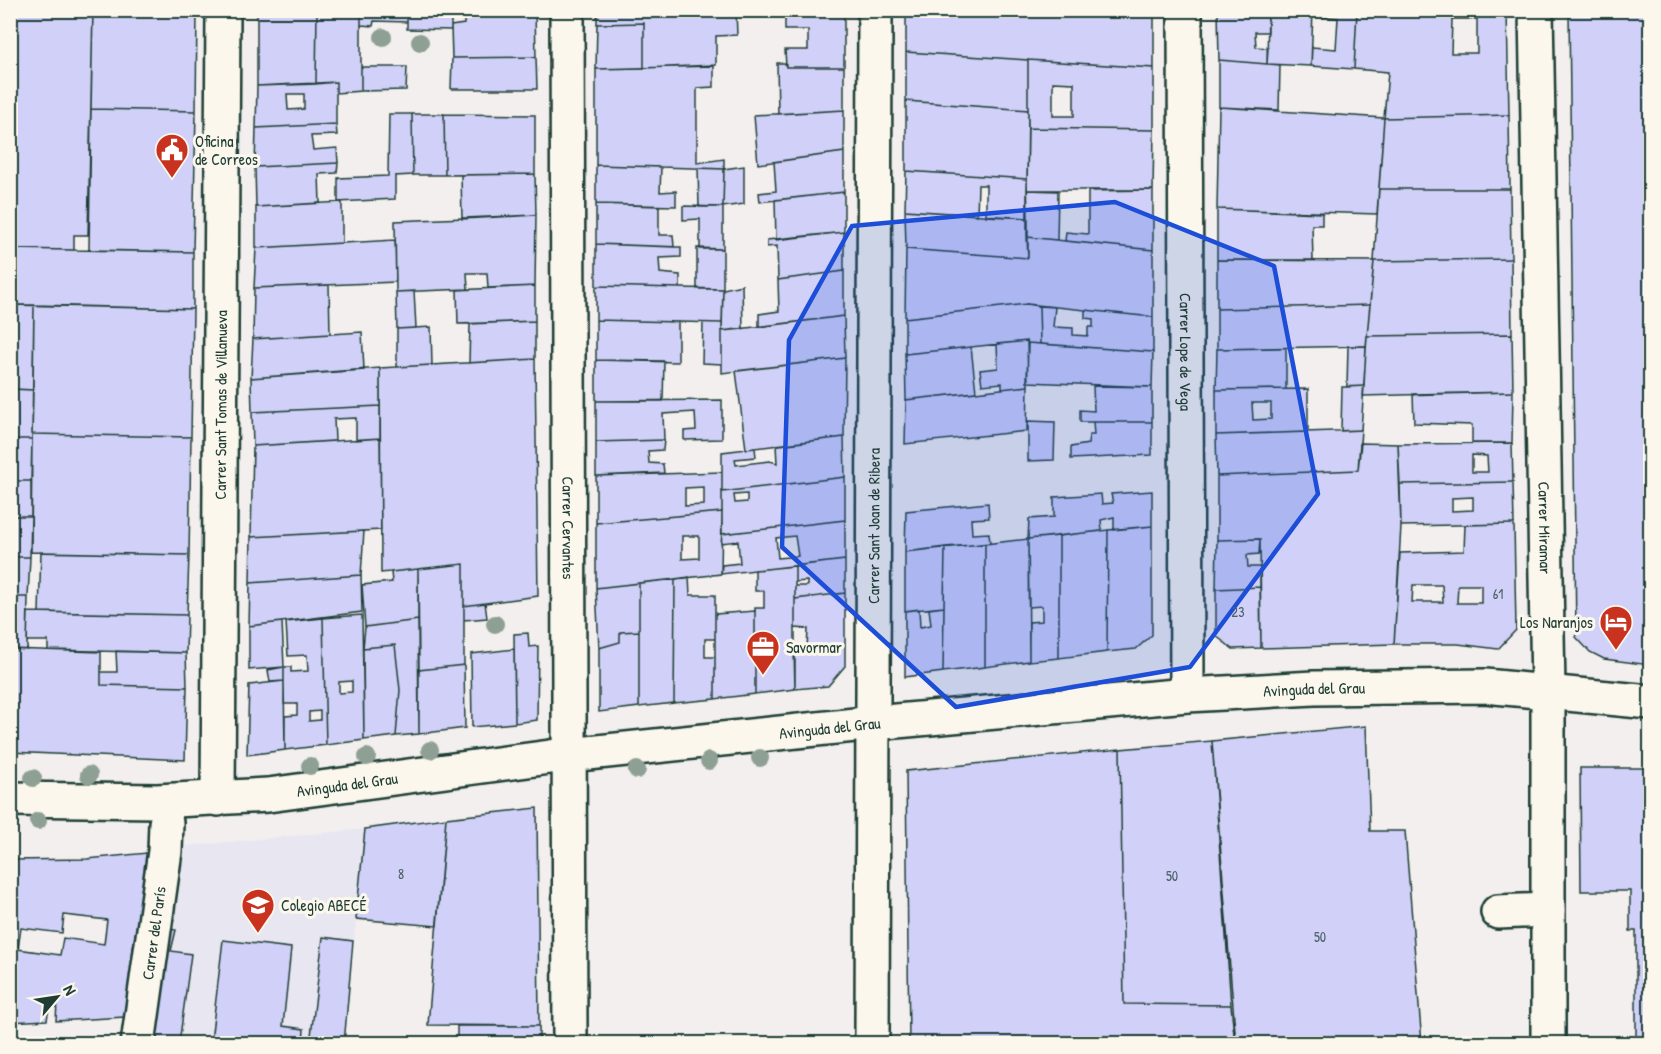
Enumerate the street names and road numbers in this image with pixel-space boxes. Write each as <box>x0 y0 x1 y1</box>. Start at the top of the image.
street label: Carrer Lope de Vega <box>1175 293 1197 411</box>
street label: Carrer Sant Tomas de Villanueva <box>209 310 232 500</box>
street label: Carrer Sant Joan de Ribera <box>862 448 885 604</box>
street label: Carrer Cervantes <box>557 476 580 580</box>
street label: Carrer Miramar <box>1533 481 1557 574</box>
street label: Avinguda del Grau <box>1263 676 1366 702</box>
street label: Avinguda del Grau <box>778 711 882 744</box>
street label: Avinguda del Grau <box>295 767 400 802</box>
street label: Carrer del París <box>136 885 171 981</box>

